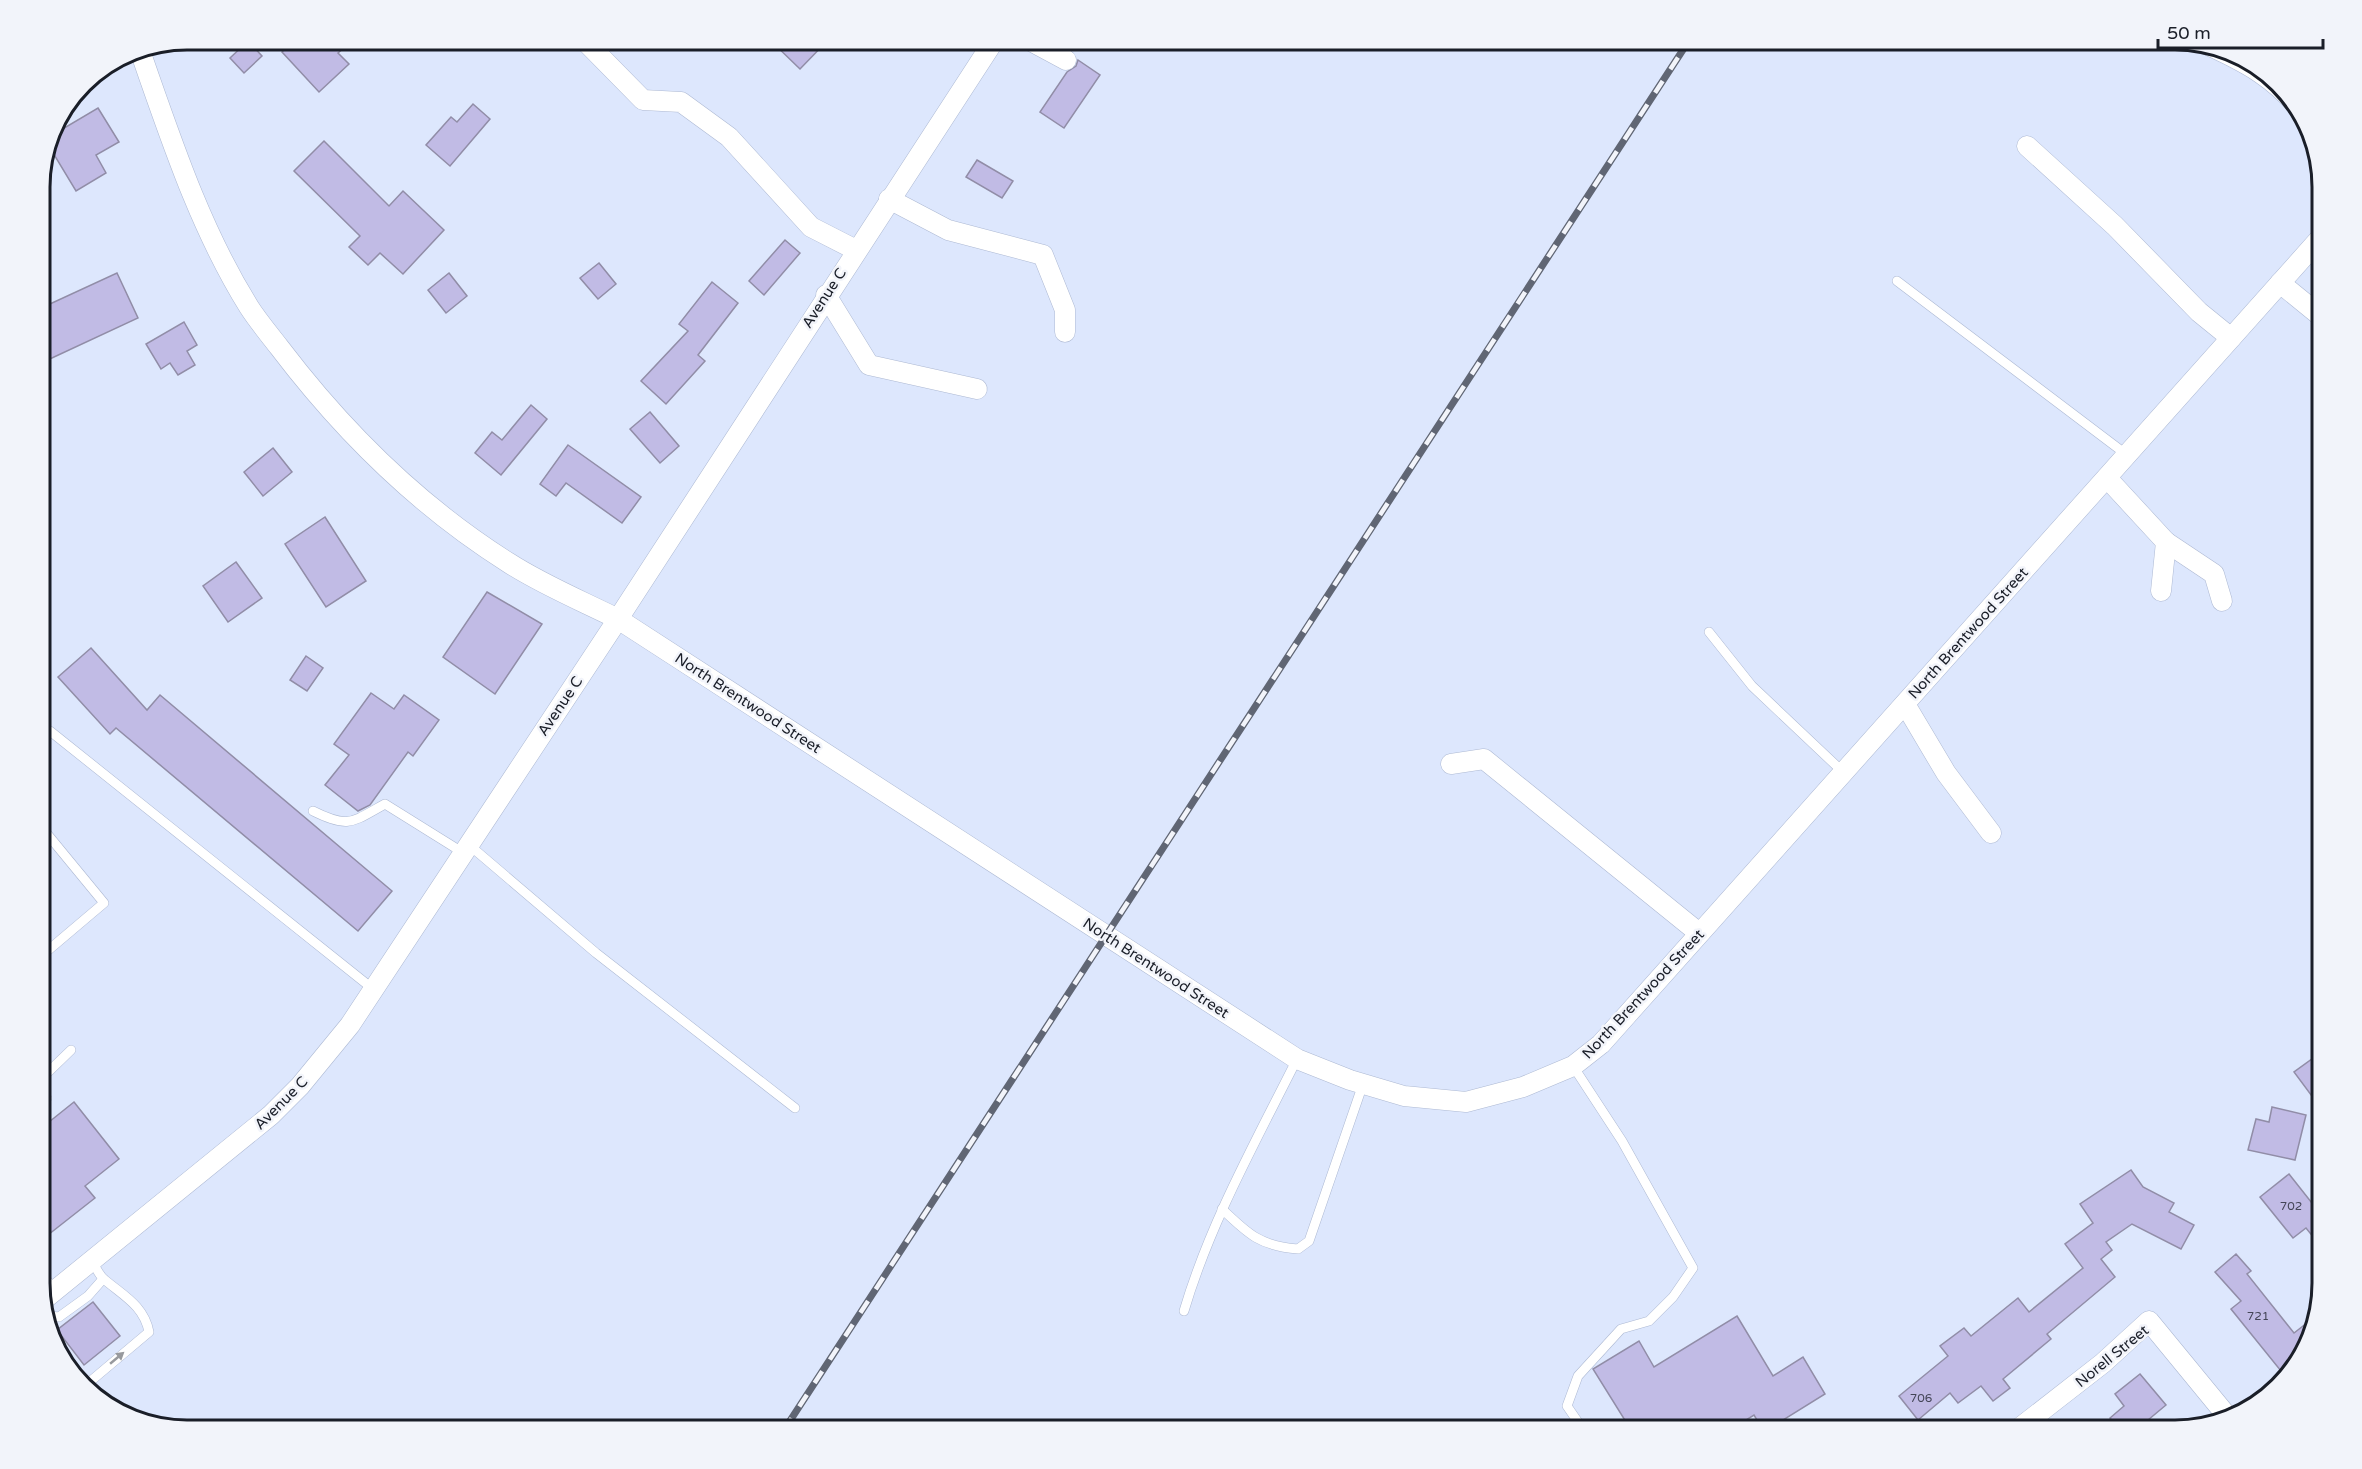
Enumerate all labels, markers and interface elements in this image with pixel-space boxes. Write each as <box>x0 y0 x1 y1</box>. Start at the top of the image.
scale bar <box>2158 12 2323 50</box>
text: 50 m <box>2167 22 2211 44</box>
street label: Avenue C <box>798 265 850 331</box>
street label: North Brentwood Street <box>1904 563 2032 702</box>
street label: North Brentwood Street <box>672 649 825 757</box>
street label: Avenue C <box>534 673 586 739</box>
street label: North Brentwood Street <box>1080 914 1233 1022</box>
street label: North Brentwood Street <box>1578 925 1708 1063</box>
street label: Avenue C <box>251 1073 311 1133</box>
house number: 702 <box>2280 1199 2302 1213</box>
house number: 721 <box>2247 1309 2269 1323</box>
street label: Norell Street <box>2072 1321 2153 1391</box>
one-way arrow <box>109 1352 125 1365</box>
house number: 706 <box>1910 1391 1932 1405</box>

